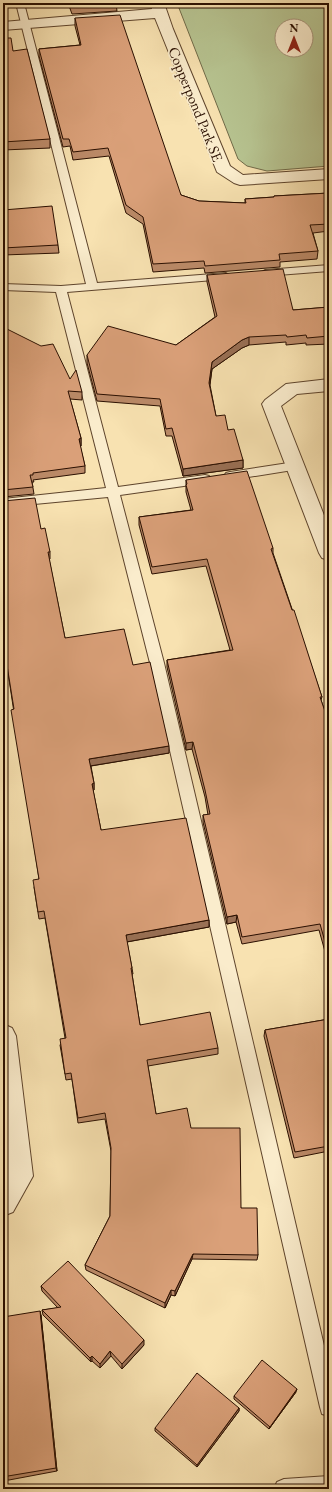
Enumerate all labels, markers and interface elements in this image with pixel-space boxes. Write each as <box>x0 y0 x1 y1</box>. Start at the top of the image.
north arrow <box>274 18 314 58</box>
text: N <box>290 21 299 35</box>
street label: Copperpond Park SE <box>164 44 228 165</box>

